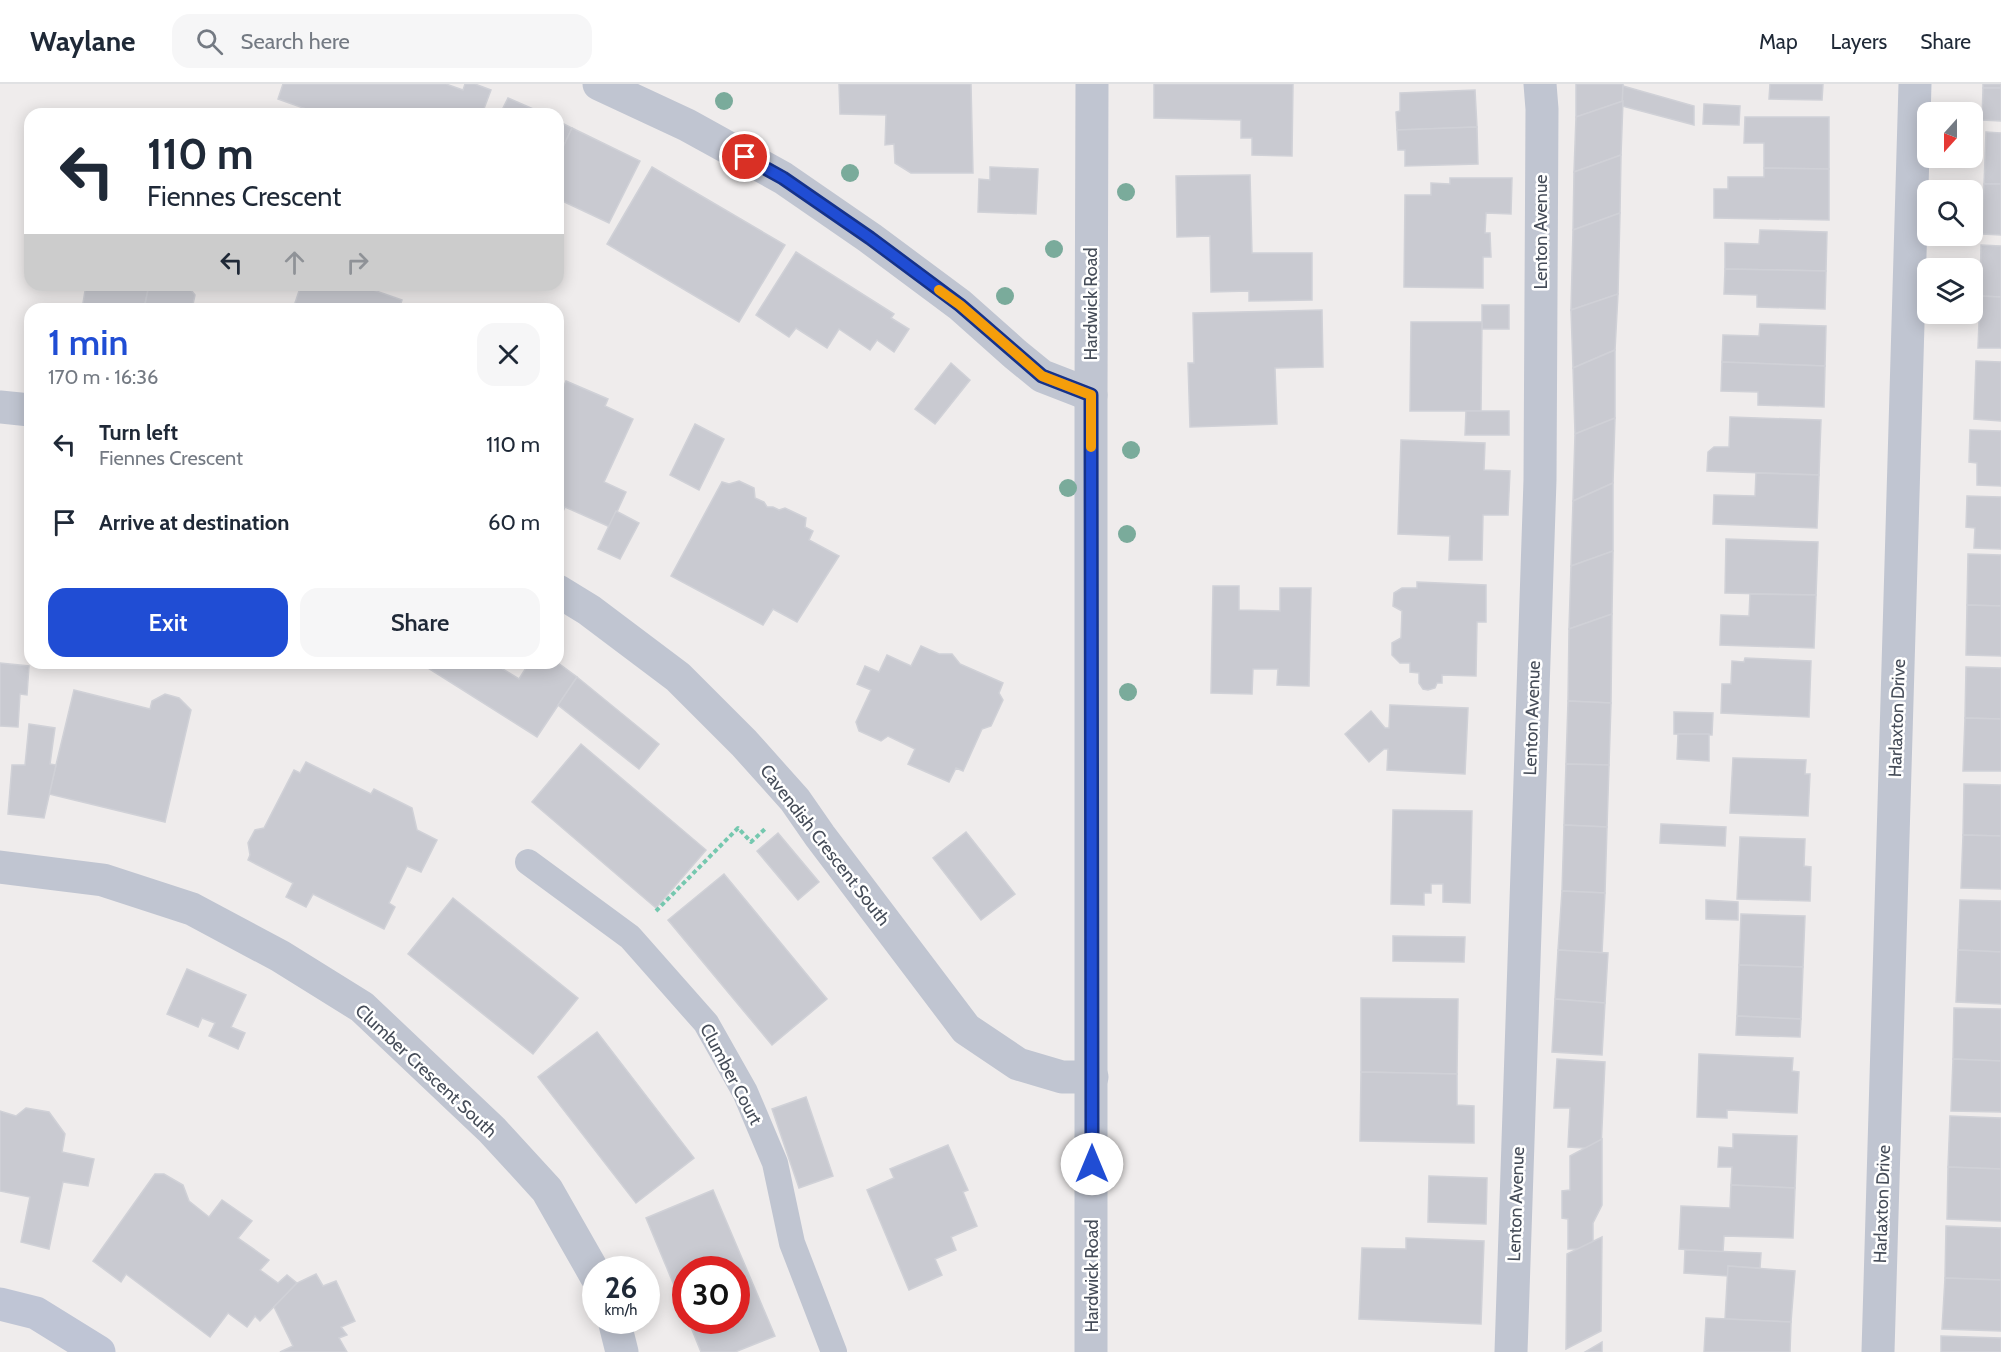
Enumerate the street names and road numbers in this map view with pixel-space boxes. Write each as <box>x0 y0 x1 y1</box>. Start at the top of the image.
street label: Lenton Avenue <box>1530 174 1552 290</box>
street label: Hardwick Road <box>1080 248 1102 360</box>
street label: Harlaxton Drive <box>1884 658 1910 778</box>
street label: Lenton Avenue <box>1519 660 1545 776</box>
street label: Cavendish Crescent South <box>755 760 895 930</box>
street label: Clumber Crescent South <box>351 1000 501 1142</box>
street label: Clumber Court <box>695 1020 767 1128</box>
street label: Harlaxton Drive <box>1869 1144 1895 1264</box>
street label: Lenton Avenue <box>1503 1146 1529 1262</box>
street label: Hardwick Road <box>1081 1220 1103 1332</box>

